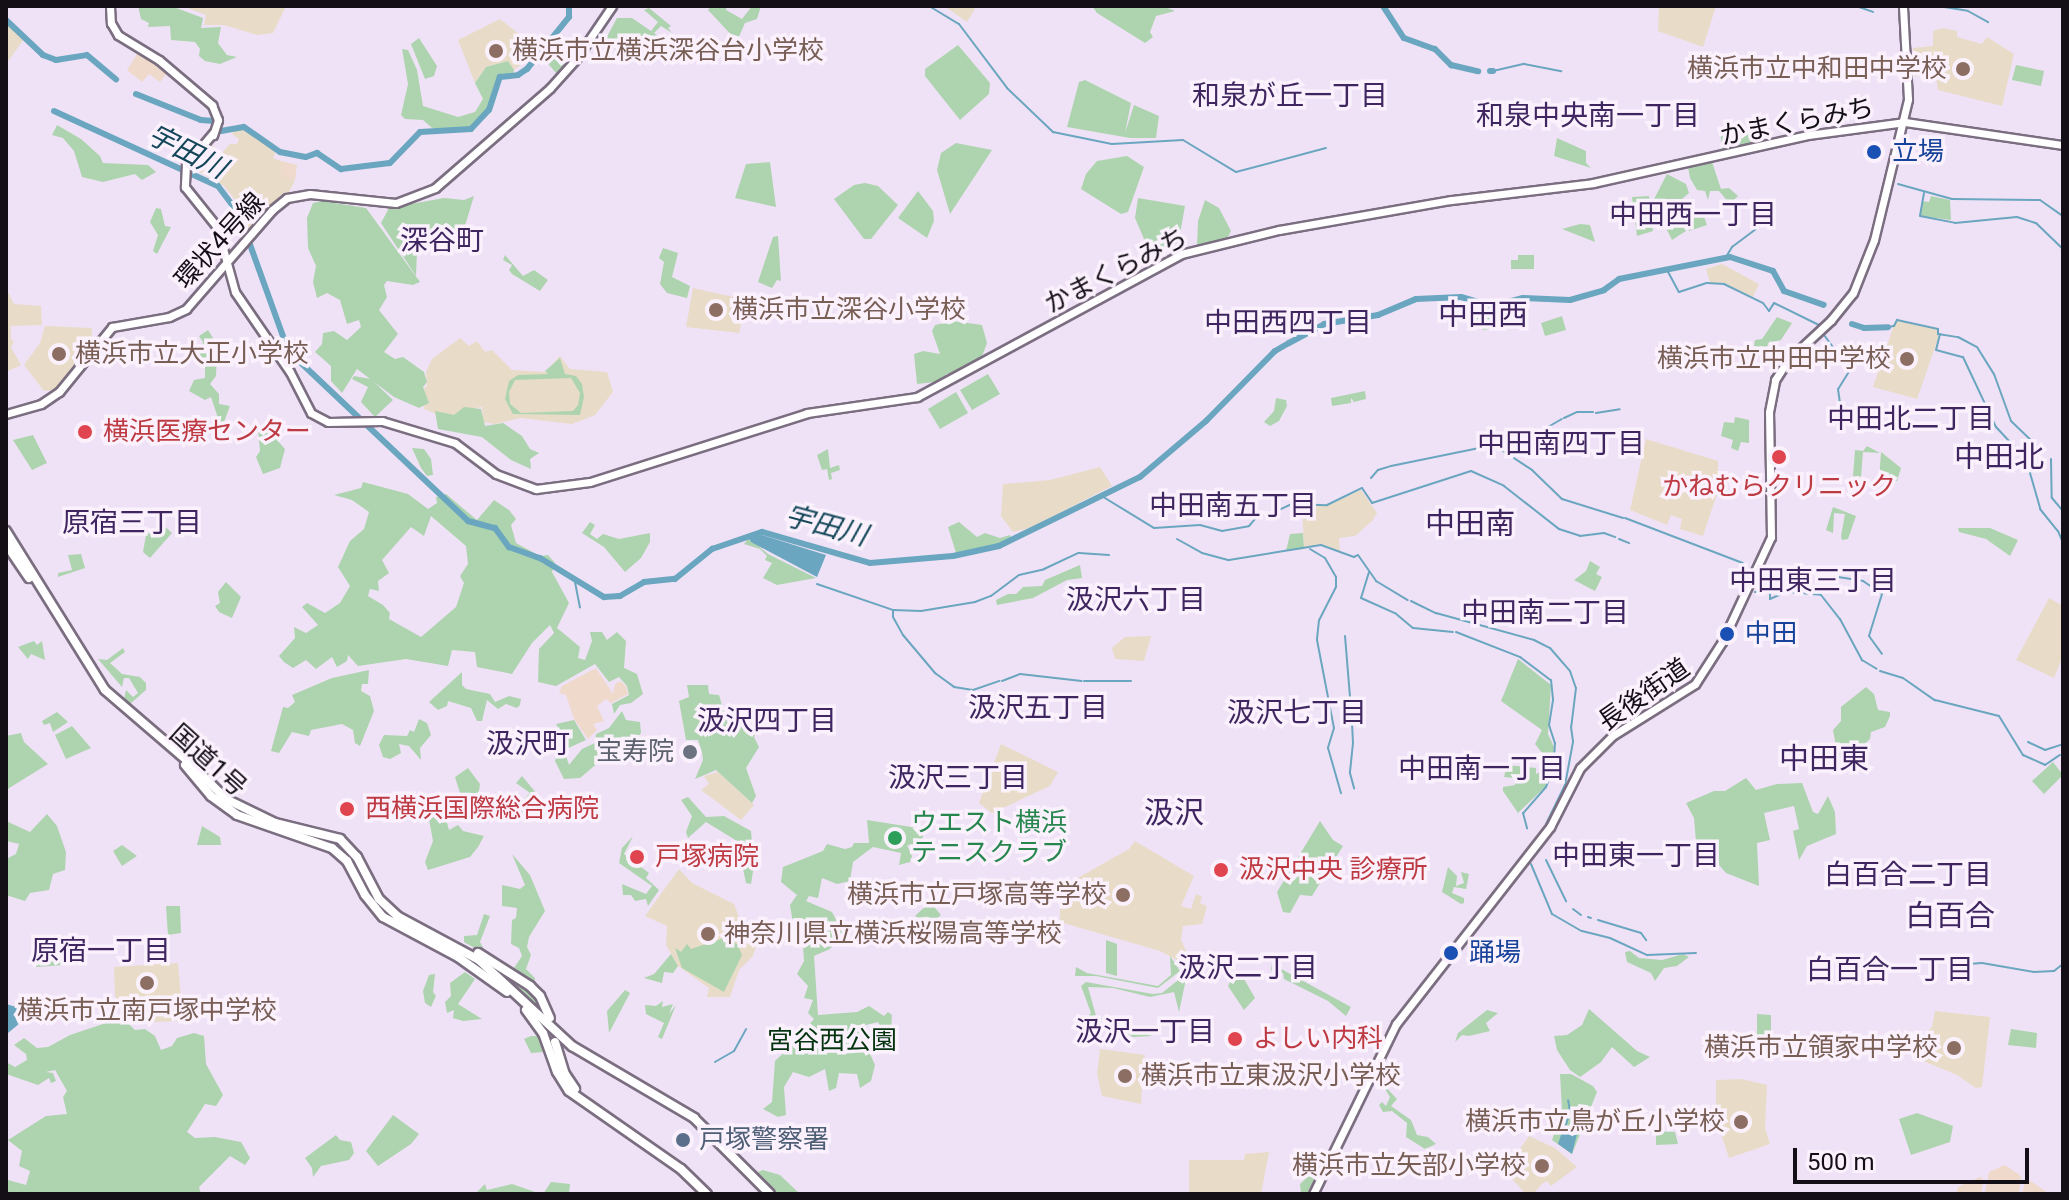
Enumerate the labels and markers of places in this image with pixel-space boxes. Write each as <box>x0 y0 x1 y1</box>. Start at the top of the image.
place label: 横浜市立横浜深谷台小学校 <box>512 35 824 67</box>
marker: 横浜市立横浜深谷台小学校 <box>487 42 505 60</box>
place label: 横浜市立中和田中学校 <box>1687 53 1947 85</box>
marker: 横浜市立中和田中学校 <box>1954 60 1972 78</box>
place label: 立場 <box>1892 136 1944 168</box>
marker: 立場 <box>1863 141 1885 163</box>
place label: 横浜市立深谷小学校 <box>732 294 966 326</box>
marker: 横浜市立深谷小学校 <box>707 301 725 319</box>
place label: 横浜市立大正小学校 <box>75 338 309 370</box>
place label: 横浜市立中田中学校 <box>1657 343 1891 375</box>
marker: 横浜市立大正小学校 <box>50 345 68 363</box>
marker: 横浜市立中田中学校 <box>1898 350 1916 368</box>
place label: 横浜医療センター <box>103 416 311 448</box>
marker: 横浜医療センター <box>74 421 96 443</box>
marker: かねむらクリニック <box>1768 446 1790 468</box>
place label: かねむらクリニック <box>1662 471 1896 503</box>
place label: 中田 <box>1745 618 1797 650</box>
marker: 中田 <box>1716 623 1738 645</box>
place label: 宝寿院 <box>596 736 674 768</box>
marker: 宝寿院 <box>681 743 699 761</box>
place label: 西横浜国際総合病院 <box>365 793 599 825</box>
marker: 西横浜国際総合病院 <box>336 798 358 820</box>
place label: ウエスト横浜 テニスクラブ <box>911 807 1067 868</box>
marker: ウエスト横浜 テニスクラブ <box>886 829 904 847</box>
place label: 戸塚病院 <box>655 841 759 873</box>
marker: 戸塚病院 <box>626 846 648 868</box>
place label: 汲沢中央 診療所 <box>1239 854 1427 886</box>
marker: 汲沢中央 診療所 <box>1210 859 1232 881</box>
place label: 横浜市立戸塚高等学校 <box>847 879 1107 911</box>
marker: 横浜市立戸塚高等学校 <box>1114 886 1132 904</box>
place label: 神奈川県立横浜桜陽高等学校 <box>724 918 1062 950</box>
marker: 神奈川県立横浜桜陽高等学校 <box>699 925 717 943</box>
place label: 踊場 <box>1469 937 1521 969</box>
marker: 踊場 <box>1440 942 1462 964</box>
marker: 横浜市立南戸塚中学校 <box>138 974 156 992</box>
place label: 横浜市立南戸塚中学校 <box>17 995 277 1027</box>
place label: よしい内科 <box>1253 1023 1383 1055</box>
marker: よしい内科 <box>1224 1028 1246 1050</box>
place label: 横浜市立領家中学校 <box>1704 1032 1938 1064</box>
marker: 横浜市立領家中学校 <box>1945 1039 1963 1057</box>
place label: 横浜市立東汲沢小学校 <box>1141 1060 1401 1092</box>
marker: 横浜市立東汲沢小学校 <box>1116 1067 1134 1085</box>
place label: 横浜市立鳥が丘小学校 <box>1465 1106 1725 1138</box>
marker: 横浜市立鳥が丘小学校 <box>1732 1113 1750 1131</box>
place label: 戸塚警察署 <box>699 1124 829 1156</box>
marker: 戸塚警察署 <box>674 1131 692 1149</box>
place label: 横浜市立矢部小学校 <box>1292 1150 1526 1182</box>
marker: 横浜市立矢部小学校 <box>1533 1157 1551 1175</box>

